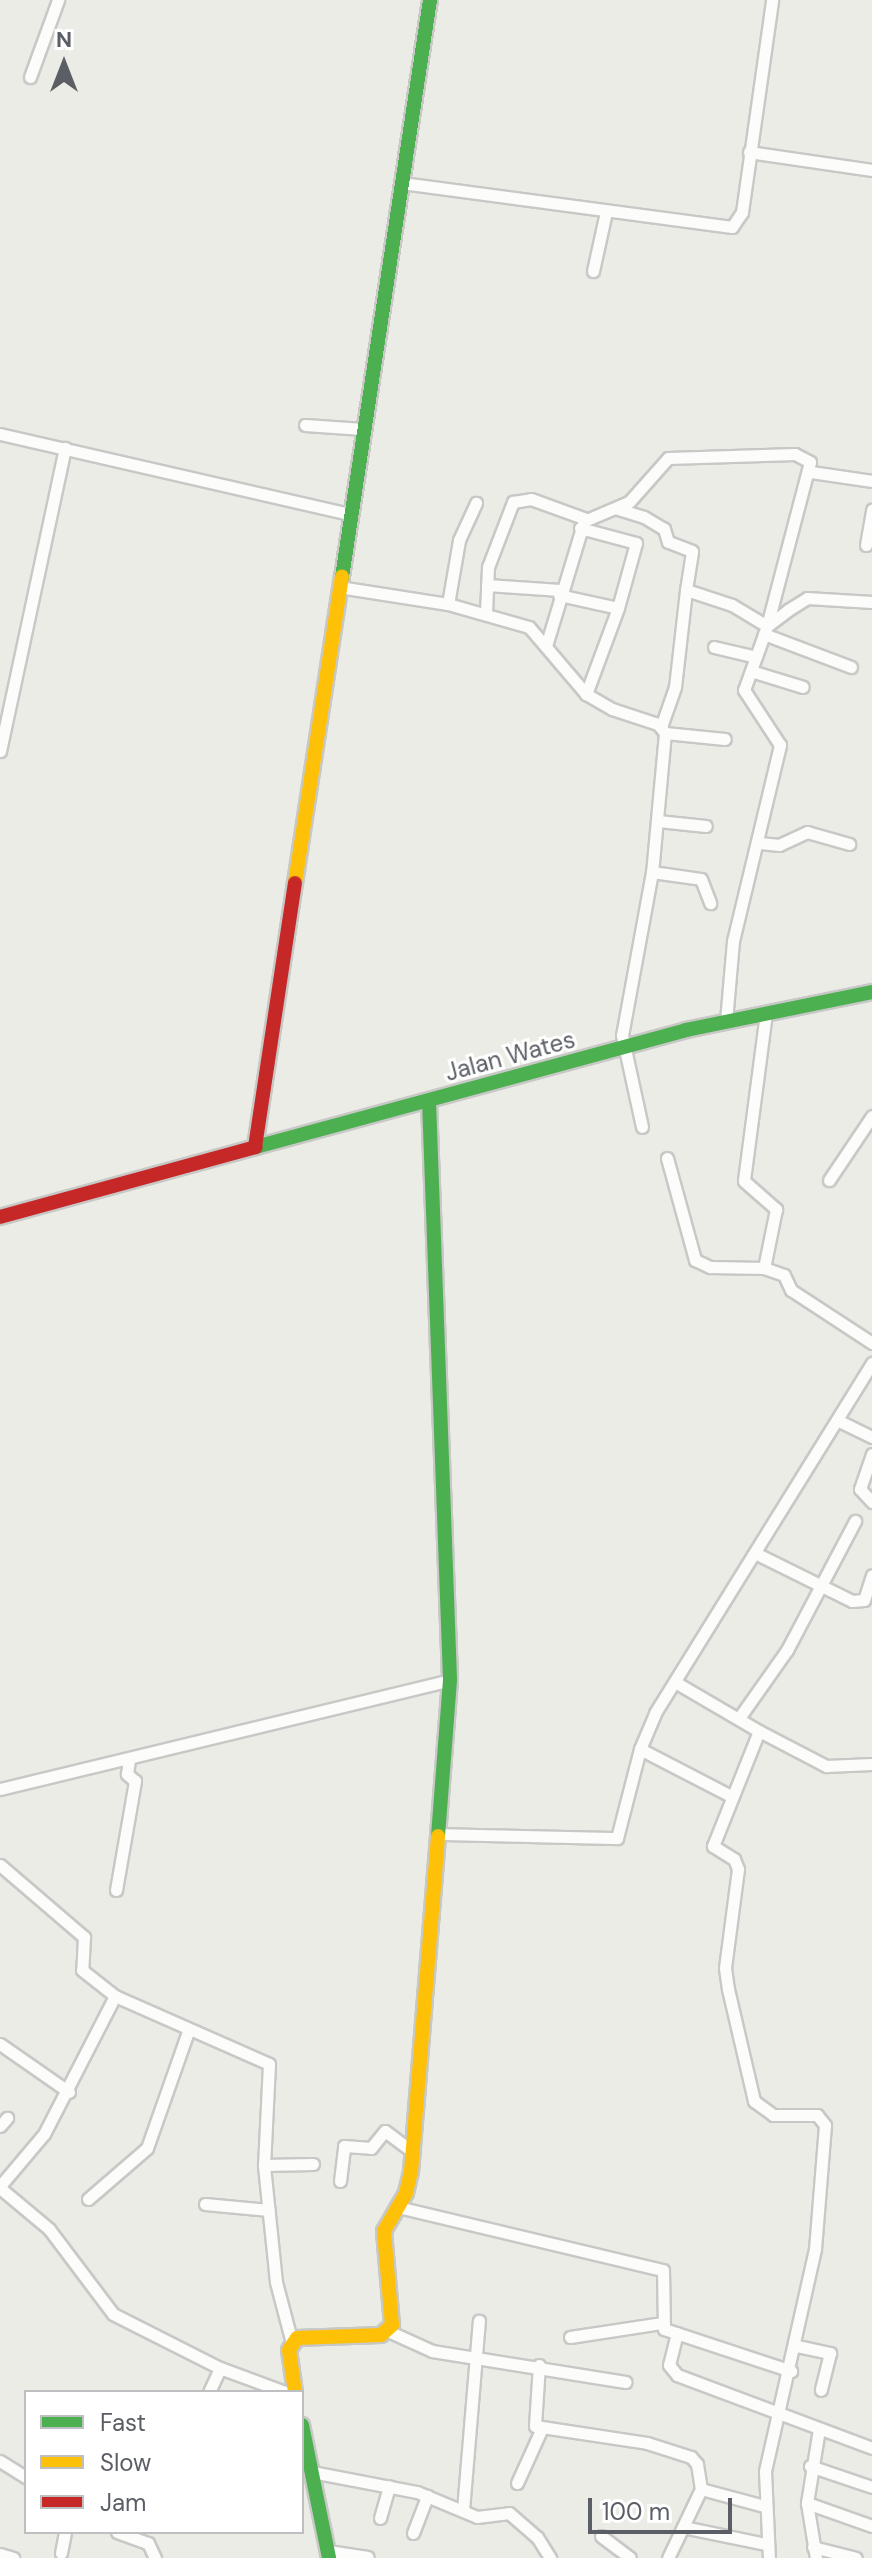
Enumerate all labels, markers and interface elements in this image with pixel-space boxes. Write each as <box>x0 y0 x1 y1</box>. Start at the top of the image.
north arrow <box>24 24 104 104</box>
text: N <box>56 25 72 54</box>
street label: Jalan Wates <box>442 1025 578 1087</box>
legend <box>24 2390 304 2534</box>
text: Fast <box>100 2407 146 2438</box>
text: Slow <box>100 2447 151 2478</box>
scale bar <box>592 2482 736 2532</box>
text: Jam <box>100 2487 146 2518</box>
text: 100 m <box>602 2496 670 2527</box>

